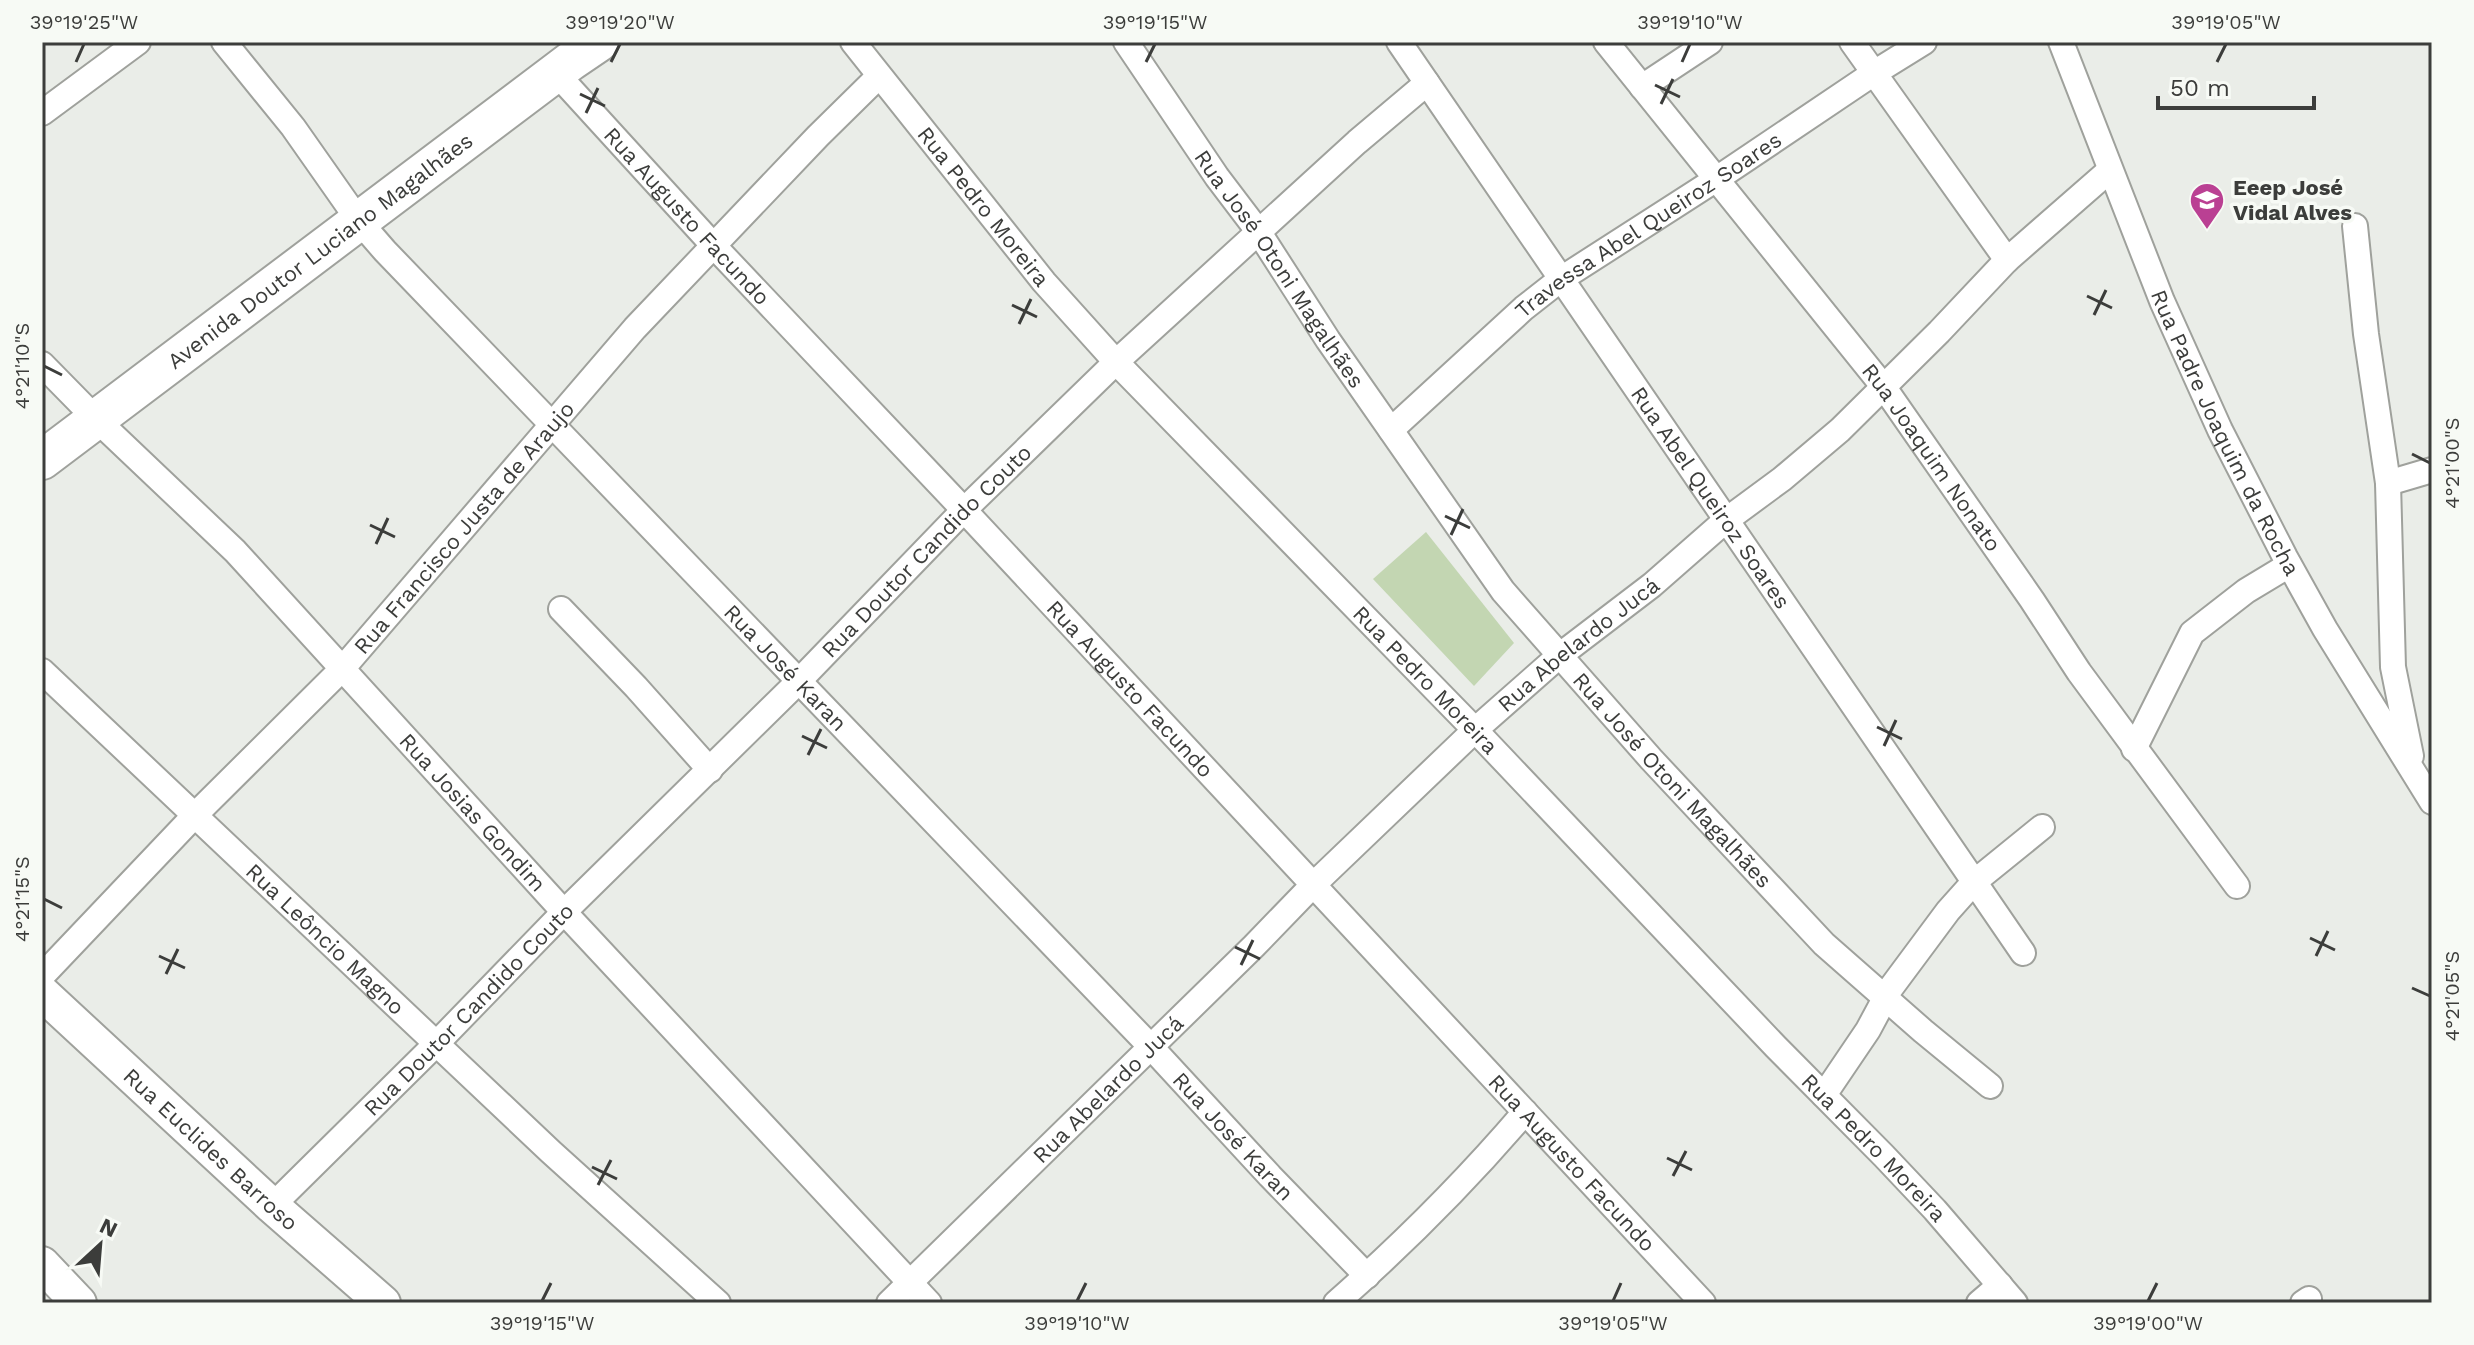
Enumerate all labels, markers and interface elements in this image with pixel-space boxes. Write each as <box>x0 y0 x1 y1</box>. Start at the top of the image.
text: 39°19'25"W <box>30 10 138 34</box>
text: 39°19'20"W <box>565 10 675 34</box>
text: 39°19'15"W <box>1103 10 1207 34</box>
text: 39°19'10"W <box>1637 10 1743 34</box>
text: 39°19'05"W <box>2171 10 2281 34</box>
scale bar <box>2158 60 2314 110</box>
text: 50 m <box>2170 74 2230 102</box>
street label: Rua Augusto Facundo <box>599 122 775 310</box>
street label: Rua Pedro Moreira <box>913 122 1055 291</box>
street label: Avenida Doutor Luciano Magalhães <box>162 127 477 374</box>
street label: Travessa Abel Queiroz Soares <box>1510 127 1786 323</box>
street label: Rua José Otoni Magalhães <box>1190 145 1370 392</box>
place label: Eeep José Vidal Alves <box>2233 175 2352 225</box>
school or university icon: Eeep José Vidal Alves <box>2188 181 2226 231</box>
street label: Rua Padre Joaquim da Rocha <box>2146 286 2305 580</box>
text: 4°21'10"S <box>10 323 34 409</box>
street label: Rua Joaquim Nonato <box>1857 358 2007 556</box>
street label: Rua Abel Queiroz Soares <box>1626 382 1796 613</box>
street label: Rua Francisco Justa de Araujo <box>349 396 579 659</box>
text: 4°21'00"S <box>2440 417 2464 509</box>
street label: Rua Doutor Candido Couto <box>816 439 1036 662</box>
street label: Rua Abelardo Jucá <box>1493 572 1664 717</box>
street label: Rua Augusto Facundo <box>1042 595 1219 782</box>
street label: Rua José Karan <box>719 599 852 736</box>
street label: Rua Pedro Moreira <box>1348 600 1503 759</box>
street label: Rua José Otoni Magalhães <box>1568 667 1777 893</box>
street label: Rua Josias Gondim <box>395 728 551 896</box>
text: 4°21'15"S <box>10 856 34 942</box>
street label: Rua Leôncio Magno <box>241 858 410 1020</box>
street label: Rua Doutor Candido Couto <box>358 898 578 1121</box>
text: 4°21'05"S <box>2440 951 2464 1041</box>
street label: Rua Abelardo Jucá <box>1028 1010 1188 1168</box>
street label: Rua Euclides Barroso <box>119 1063 303 1235</box>
street label: Rua José Karan <box>1168 1067 1299 1205</box>
street label: Rua Pedro Moreira <box>1797 1068 1952 1226</box>
street label: Rua Augusto Facundo <box>1484 1069 1661 1256</box>
north arrow <box>60 1205 140 1285</box>
text: N <box>96 1213 121 1242</box>
text: 39°19'15"W <box>490 1311 594 1335</box>
text: 39°19'10"W <box>1024 1311 1130 1335</box>
text: 39°19'05"W <box>1558 1311 1668 1335</box>
text: 39°19'00"W <box>2093 1311 2203 1335</box>

